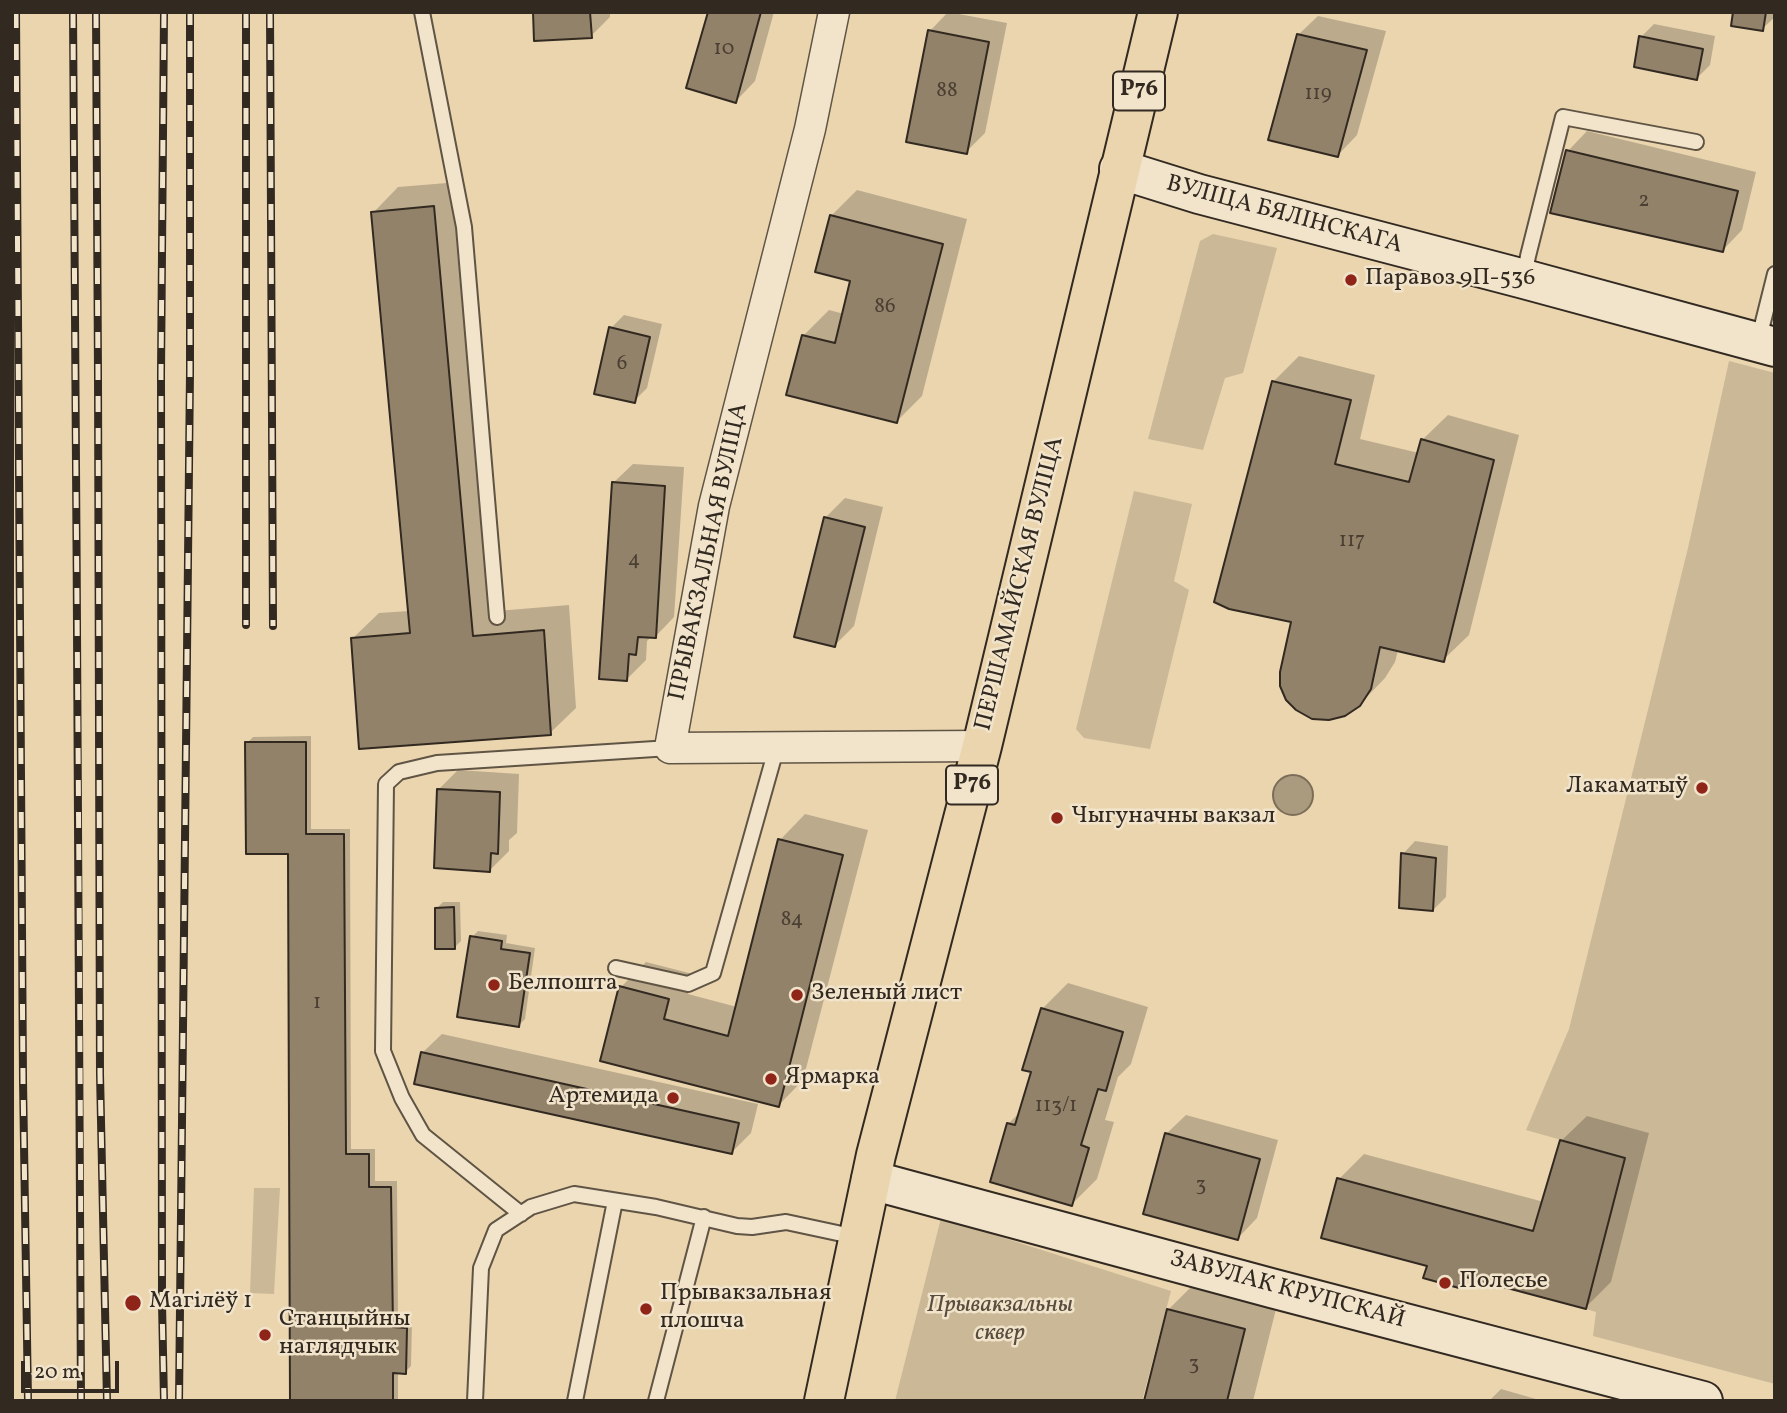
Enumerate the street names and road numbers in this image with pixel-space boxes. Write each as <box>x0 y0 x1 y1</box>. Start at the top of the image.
road number: Р76 <box>1113 72 1165 110</box>
street label: ВУЛІЦА БЯЛІНСКАГА <box>1163 171 1405 261</box>
street label: ПРЫВАКЗАЛЬНАЯ ВУЛІЦА <box>664 401 756 703</box>
street label: ПЕРШАМАЙСКАЯ ВУЛІЦА <box>970 434 1072 734</box>
road number: Р76 <box>946 765 998 804</box>
street label: ЗАВУЛАК КРУПСКАЙ <box>1166 1246 1408 1336</box>

